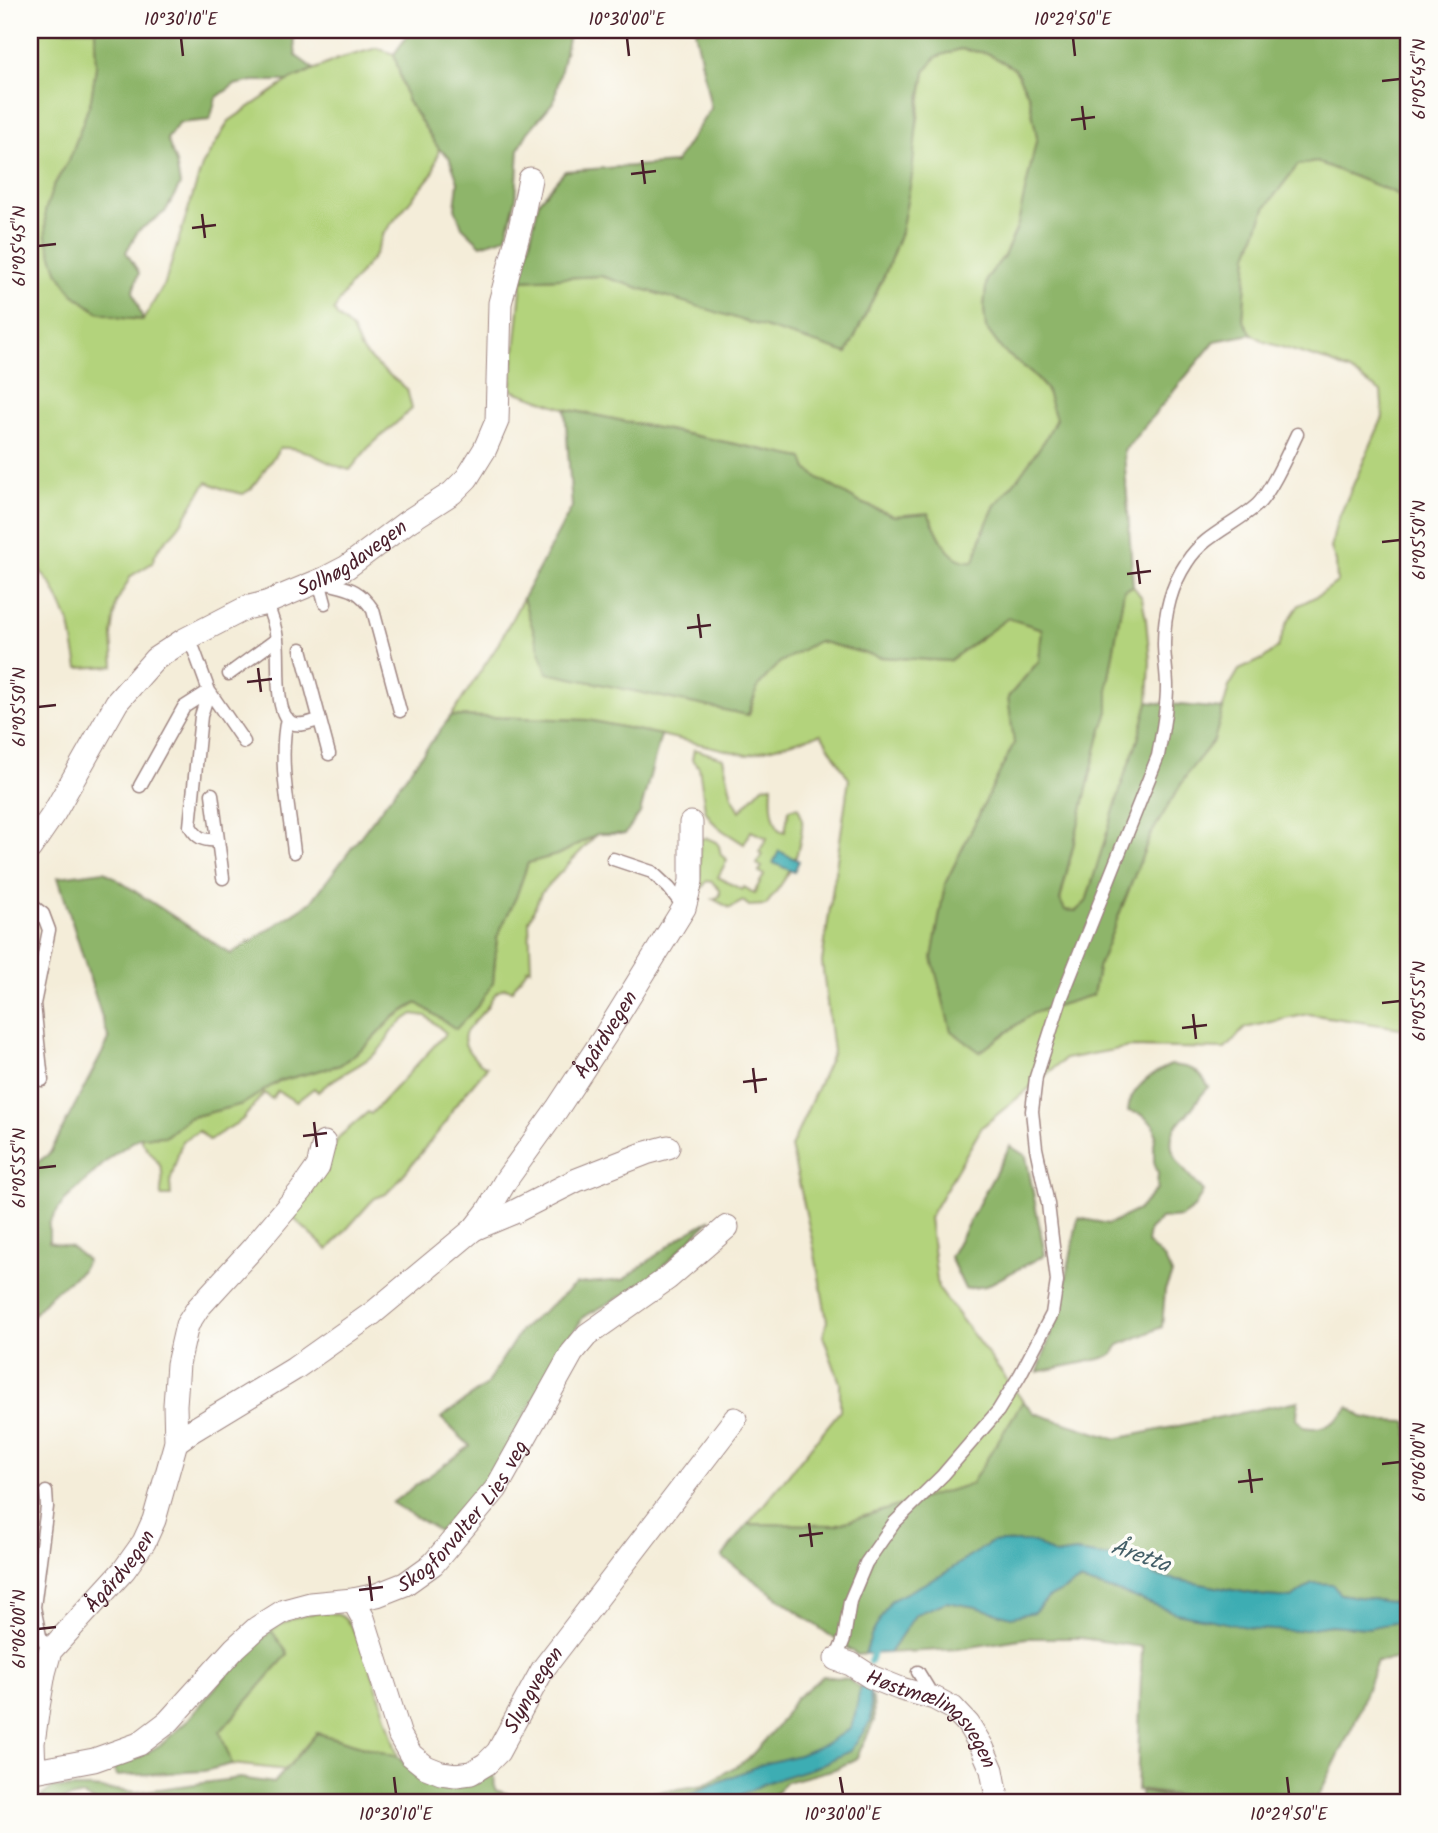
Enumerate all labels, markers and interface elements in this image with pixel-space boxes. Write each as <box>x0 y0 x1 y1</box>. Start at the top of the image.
text: 10°30'10"E <box>144 6 218 35</box>
text: 10°30'00"E <box>588 6 666 35</box>
text: 10°29'50"E <box>1034 6 1112 35</box>
text: 61°05'45"N <box>1406 39 1435 119</box>
text: 61°05'45"N <box>6 206 35 286</box>
text: 61°05'50"N <box>1406 500 1435 580</box>
street label: Solhøgdavegen <box>292 512 415 606</box>
text: 61°05'50"N <box>6 667 35 747</box>
text: 61°05'55"N <box>1406 961 1435 1041</box>
street label: Ågårdvegen <box>566 985 647 1086</box>
text: 61°05'55"N <box>6 1128 35 1208</box>
text: 61°06'00"N <box>1406 1422 1435 1502</box>
street label: Skogforvalter Lies veg <box>393 1435 538 1603</box>
street label: Ågårdvegen <box>77 1525 165 1621</box>
water label: Åretta <box>1106 1530 1177 1584</box>
text: 61°06'00"N <box>6 1589 35 1669</box>
street label: Slyngvegen <box>496 1640 573 1740</box>
street label: Høstmælingsvegen <box>861 1662 1004 1774</box>
text: 10°30'10"E <box>359 1801 433 1830</box>
text: 10°30'00"E <box>804 1801 882 1830</box>
text: 10°29'50"E <box>1250 1801 1328 1830</box>

